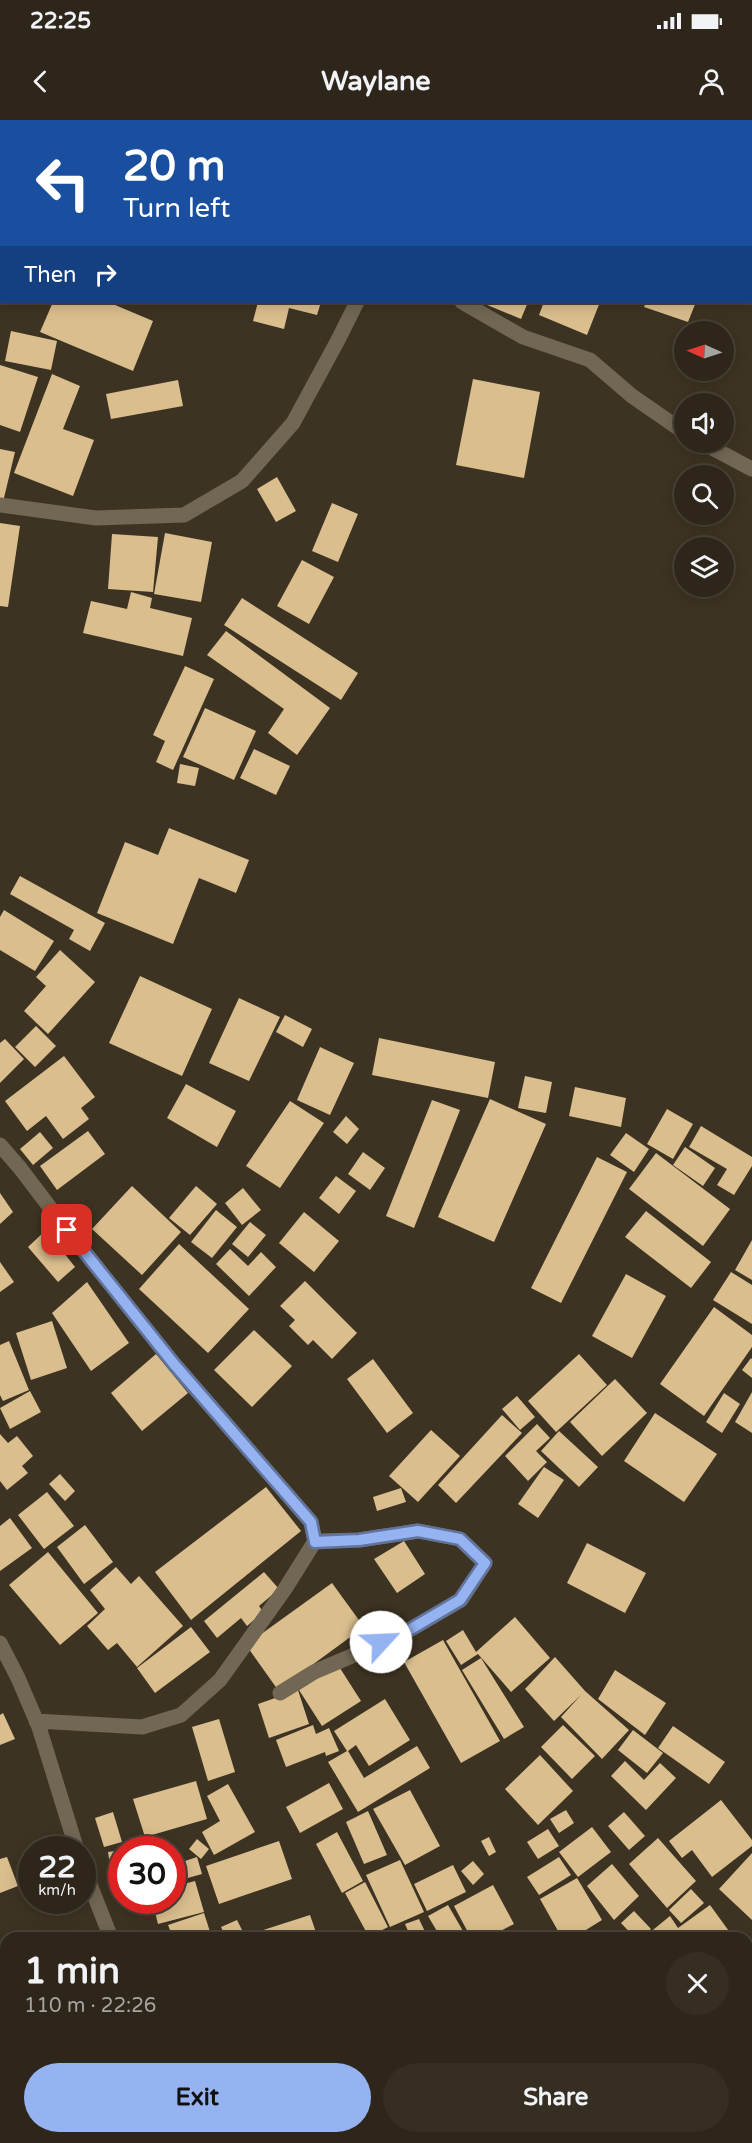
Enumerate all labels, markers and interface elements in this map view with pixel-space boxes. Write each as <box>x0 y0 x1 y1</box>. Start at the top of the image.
text: 22:25 <box>30 8 91 34</box>
icon: back <box>24 65 57 98</box>
text: Waylane <box>321 65 431 98</box>
icon: person <box>695 65 728 98</box>
text: 20 m <box>123 141 225 192</box>
icon: left <box>24 144 102 222</box>
text: Turn left <box>123 192 230 225</box>
icon: right <box>89 258 122 291</box>
text: Then <box>24 262 77 288</box>
north arrow <box>674 321 734 381</box>
map controls <box>674 321 734 597</box>
button: sound <box>674 393 734 453</box>
button: search <box>674 465 734 525</box>
button: layers <box>674 537 734 597</box>
pin <box>41 1204 92 1255</box>
icon: arrive <box>50 1213 83 1246</box>
position arrow <box>349 1610 413 1674</box>
speed limit sign: 30 <box>108 1836 186 1914</box>
text: 22 <box>38 1849 76 1886</box>
text: km/h <box>38 1881 76 1899</box>
text: 1 min <box>24 1950 120 1993</box>
button: close <box>666 1952 729 2015</box>
text: 110 m · 22:26 <box>24 1994 156 2018</box>
button: Exit <box>24 2063 371 2132</box>
button: Share <box>383 2063 729 2132</box>

